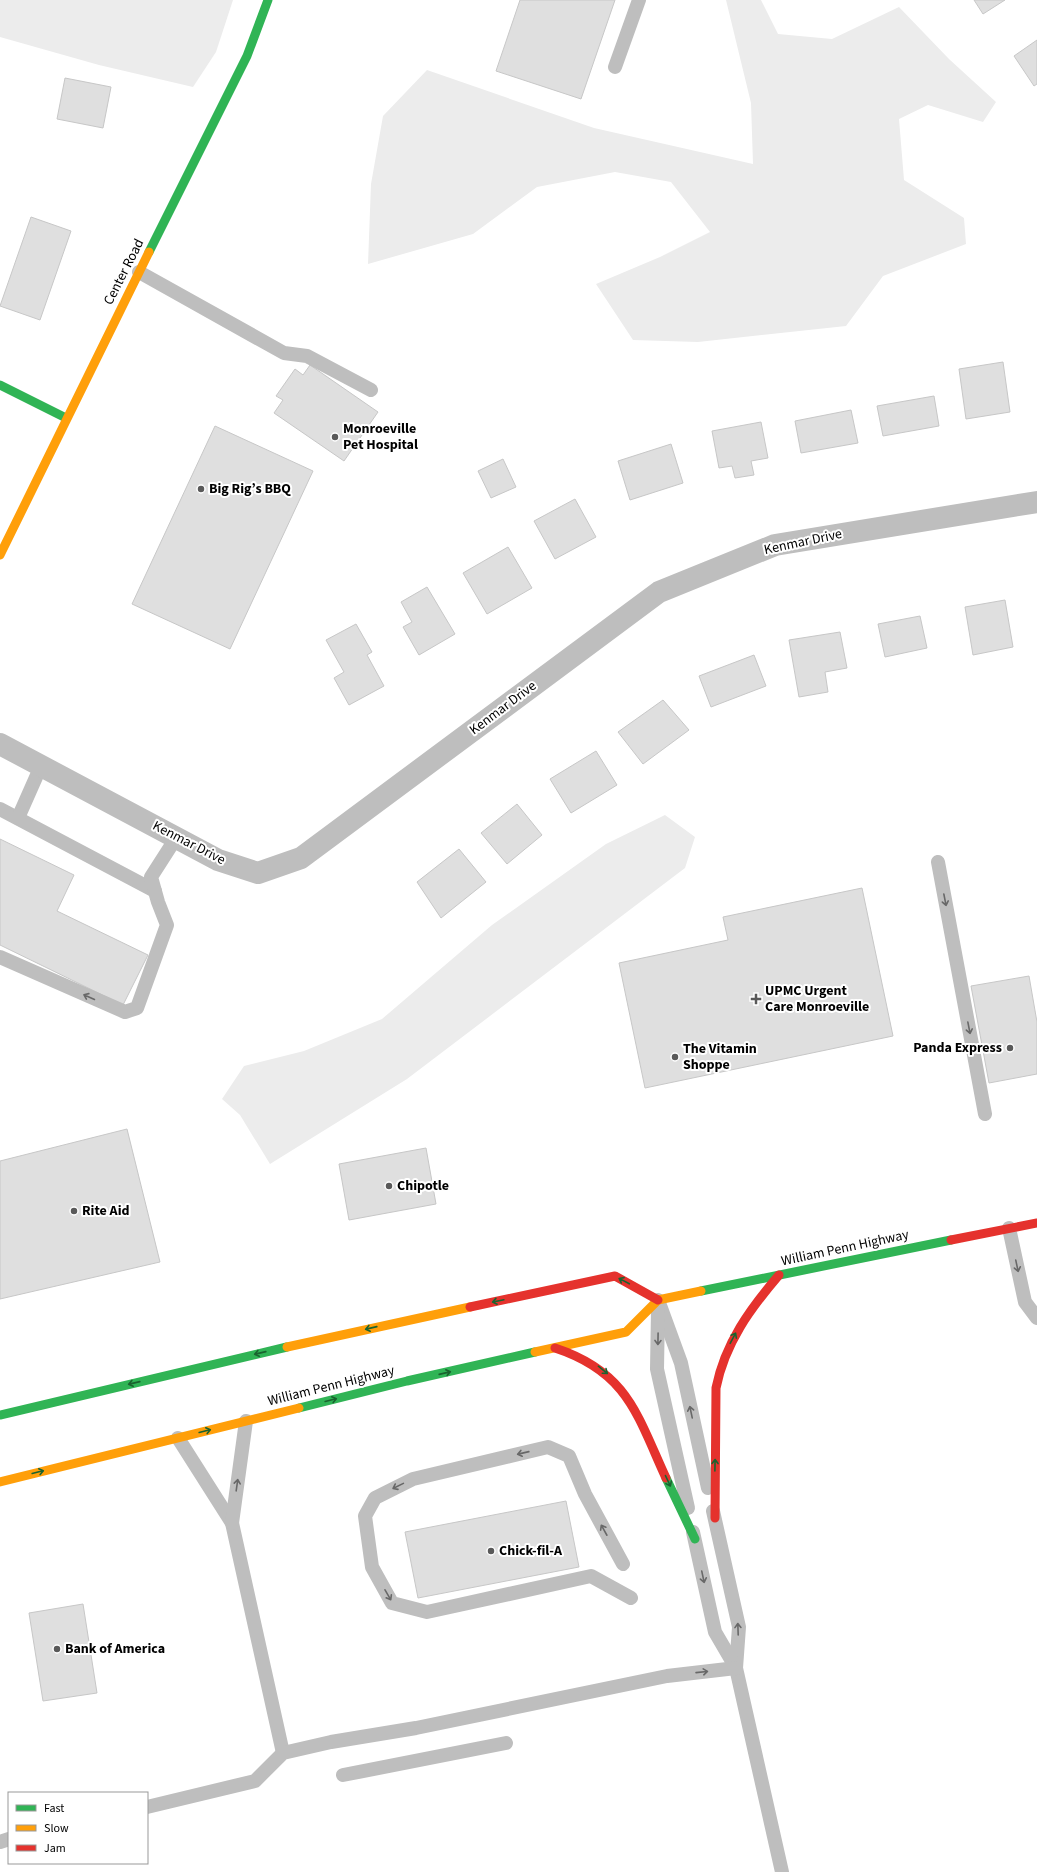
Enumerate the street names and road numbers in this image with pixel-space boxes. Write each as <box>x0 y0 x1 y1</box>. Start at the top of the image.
street label: Center Road <box>99 235 149 309</box>
street label: Kenmar Drive <box>762 524 844 560</box>
street label: Kenmar Drive <box>465 676 541 740</box>
street label: Kenmar Drive <box>149 816 229 870</box>
street label: William Penn Highway <box>779 1225 911 1271</box>
street label: William Penn Highway <box>266 1360 397 1411</box>

